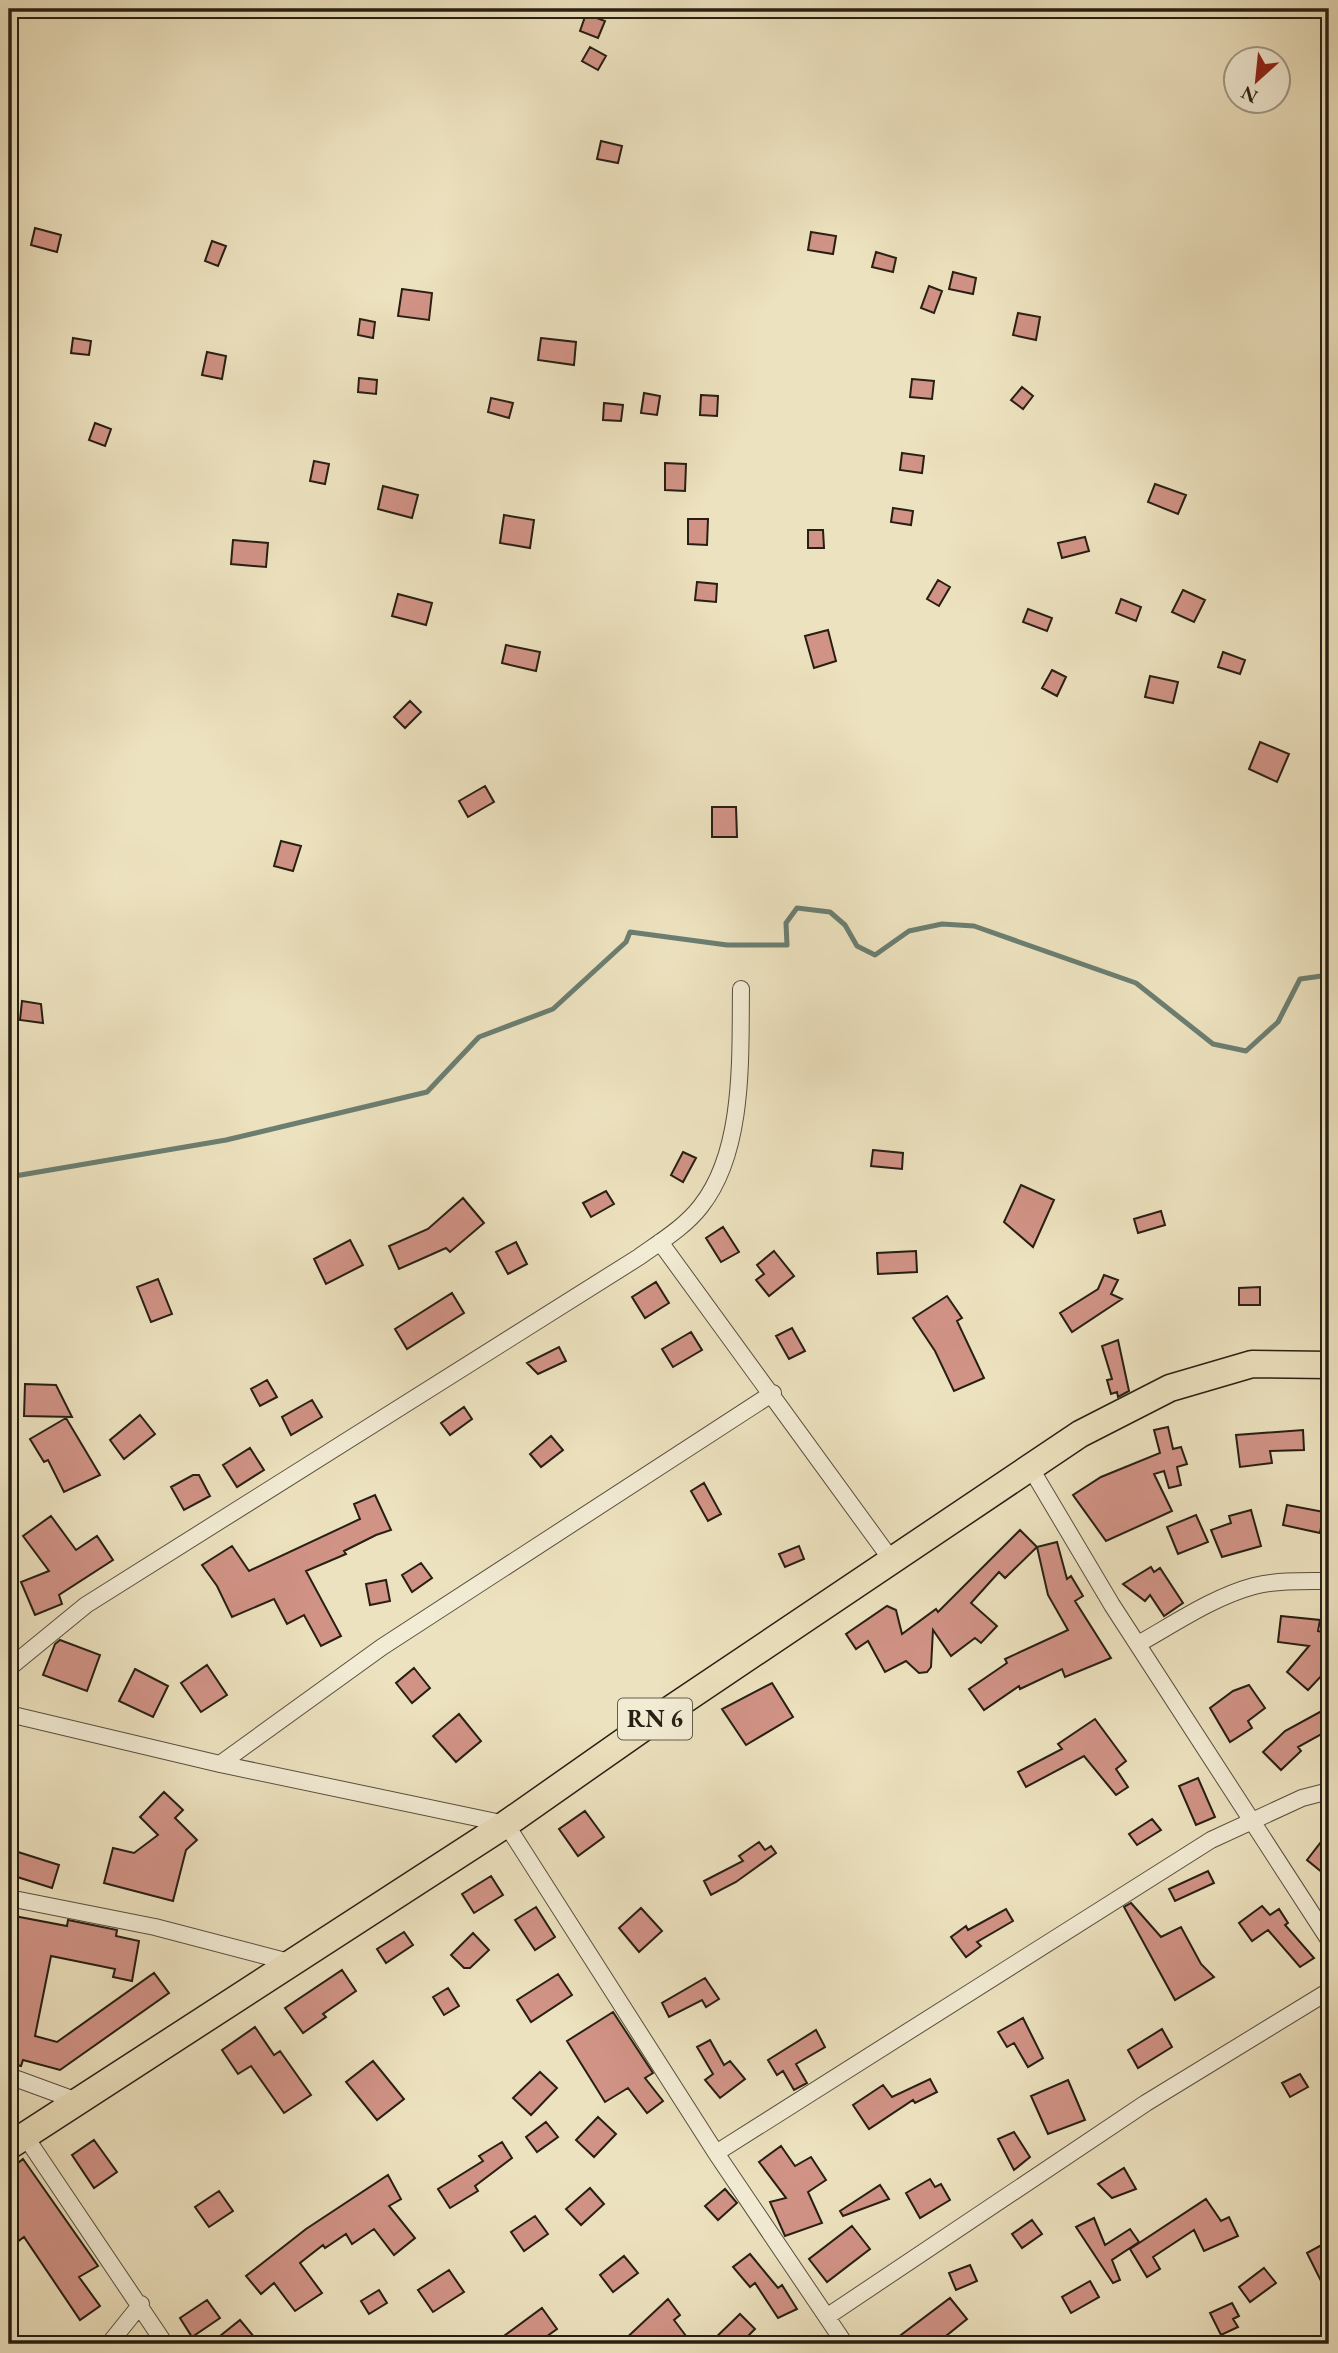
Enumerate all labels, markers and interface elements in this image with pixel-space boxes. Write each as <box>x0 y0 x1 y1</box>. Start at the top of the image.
north arrow <box>1222 46 1292 116</box>
text: N <box>1236 80 1262 109</box>
road number: RN 6 <box>618 1699 692 1740</box>

